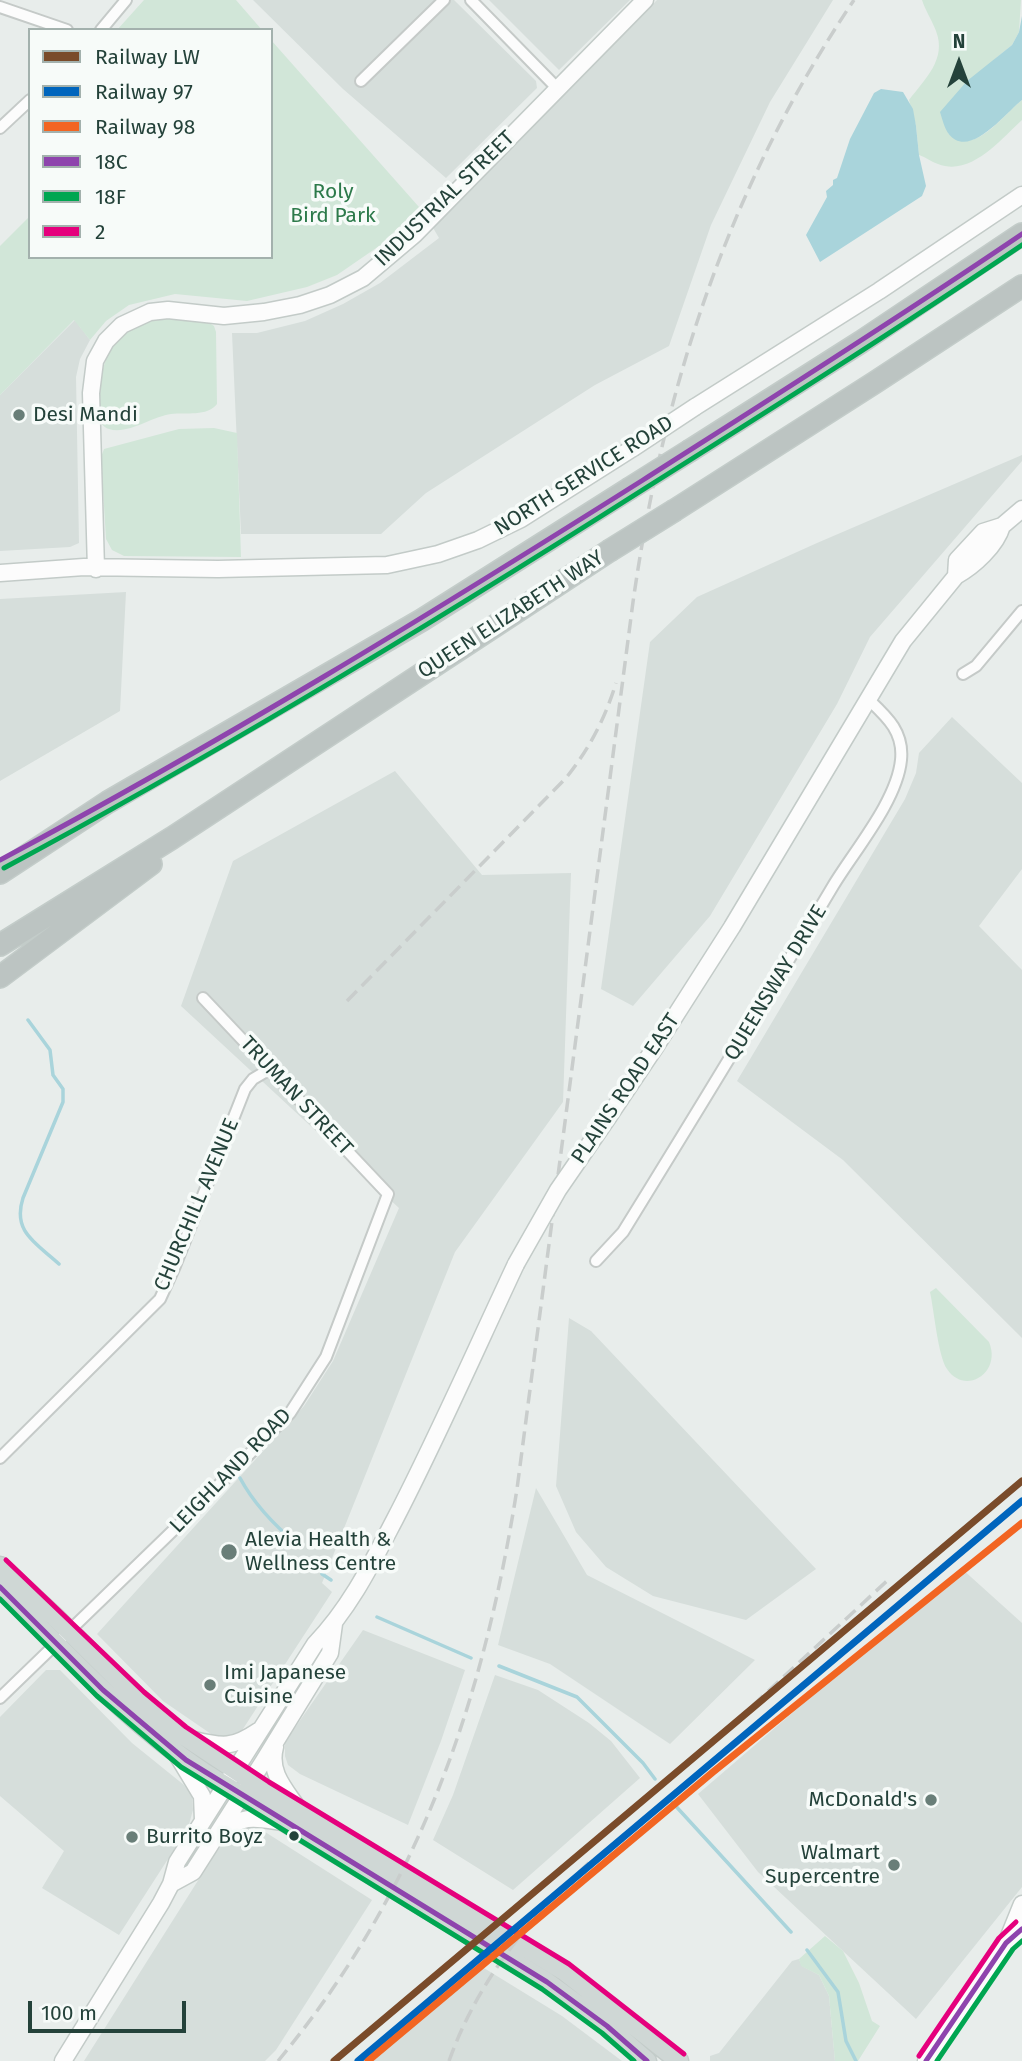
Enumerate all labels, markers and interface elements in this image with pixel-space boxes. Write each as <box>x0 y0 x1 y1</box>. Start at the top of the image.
legend <box>28 28 273 259</box>
north arrow <box>924 28 994 98</box>
text: N <box>953 30 965 53</box>
text: Railway LW <box>95 44 200 70</box>
text: Railway 97 <box>95 79 193 105</box>
text: Railway 98 <box>95 114 195 140</box>
street label: INDUSTRIAL STREET <box>370 126 520 272</box>
text: 18C <box>95 149 127 175</box>
park label: Roly Bird Park <box>290 179 376 229</box>
text: 18F <box>95 184 126 210</box>
text: 2 <box>95 219 105 245</box>
place label: Desi Mandi <box>33 402 138 428</box>
marker: Desi Mandi <box>11 407 27 423</box>
street label: NORTH SERVICE ROAD <box>490 411 678 541</box>
street label: QUEEN ELIZABETH WAY <box>413 546 609 684</box>
street label: QUEENSWAY DRIVE <box>720 901 832 1065</box>
street label: PLAINS ROAD EAST <box>567 1009 685 1169</box>
street label: TRUMAN STREET <box>234 1031 358 1161</box>
street label: CHURCHILL AVENUE <box>149 1115 245 1295</box>
street label: LEIGHLAND ROAD <box>165 1403 297 1539</box>
place label: Alevia Health & Wellness Centre <box>245 1527 396 1577</box>
marker: Alevia Health & Wellness Centre <box>219 1542 239 1562</box>
place label: Imi Japanese Cuisine <box>224 1660 346 1710</box>
marker: Imi Japanese Cuisine <box>202 1677 218 1693</box>
place label: McDonald's <box>809 1787 917 1813</box>
marker: McDonald's <box>923 1792 939 1808</box>
place label: Burrito Boyz <box>146 1824 263 1850</box>
marker: Burrito Boyz <box>124 1829 140 1845</box>
unlabelled marker <box>287 1829 301 1843</box>
place label: Walmart Supercentre <box>765 1840 880 1890</box>
marker: Walmart Supercentre <box>886 1857 902 1873</box>
scale bar <box>32 1988 189 2032</box>
text: 100 m <box>41 2000 97 2026</box>

